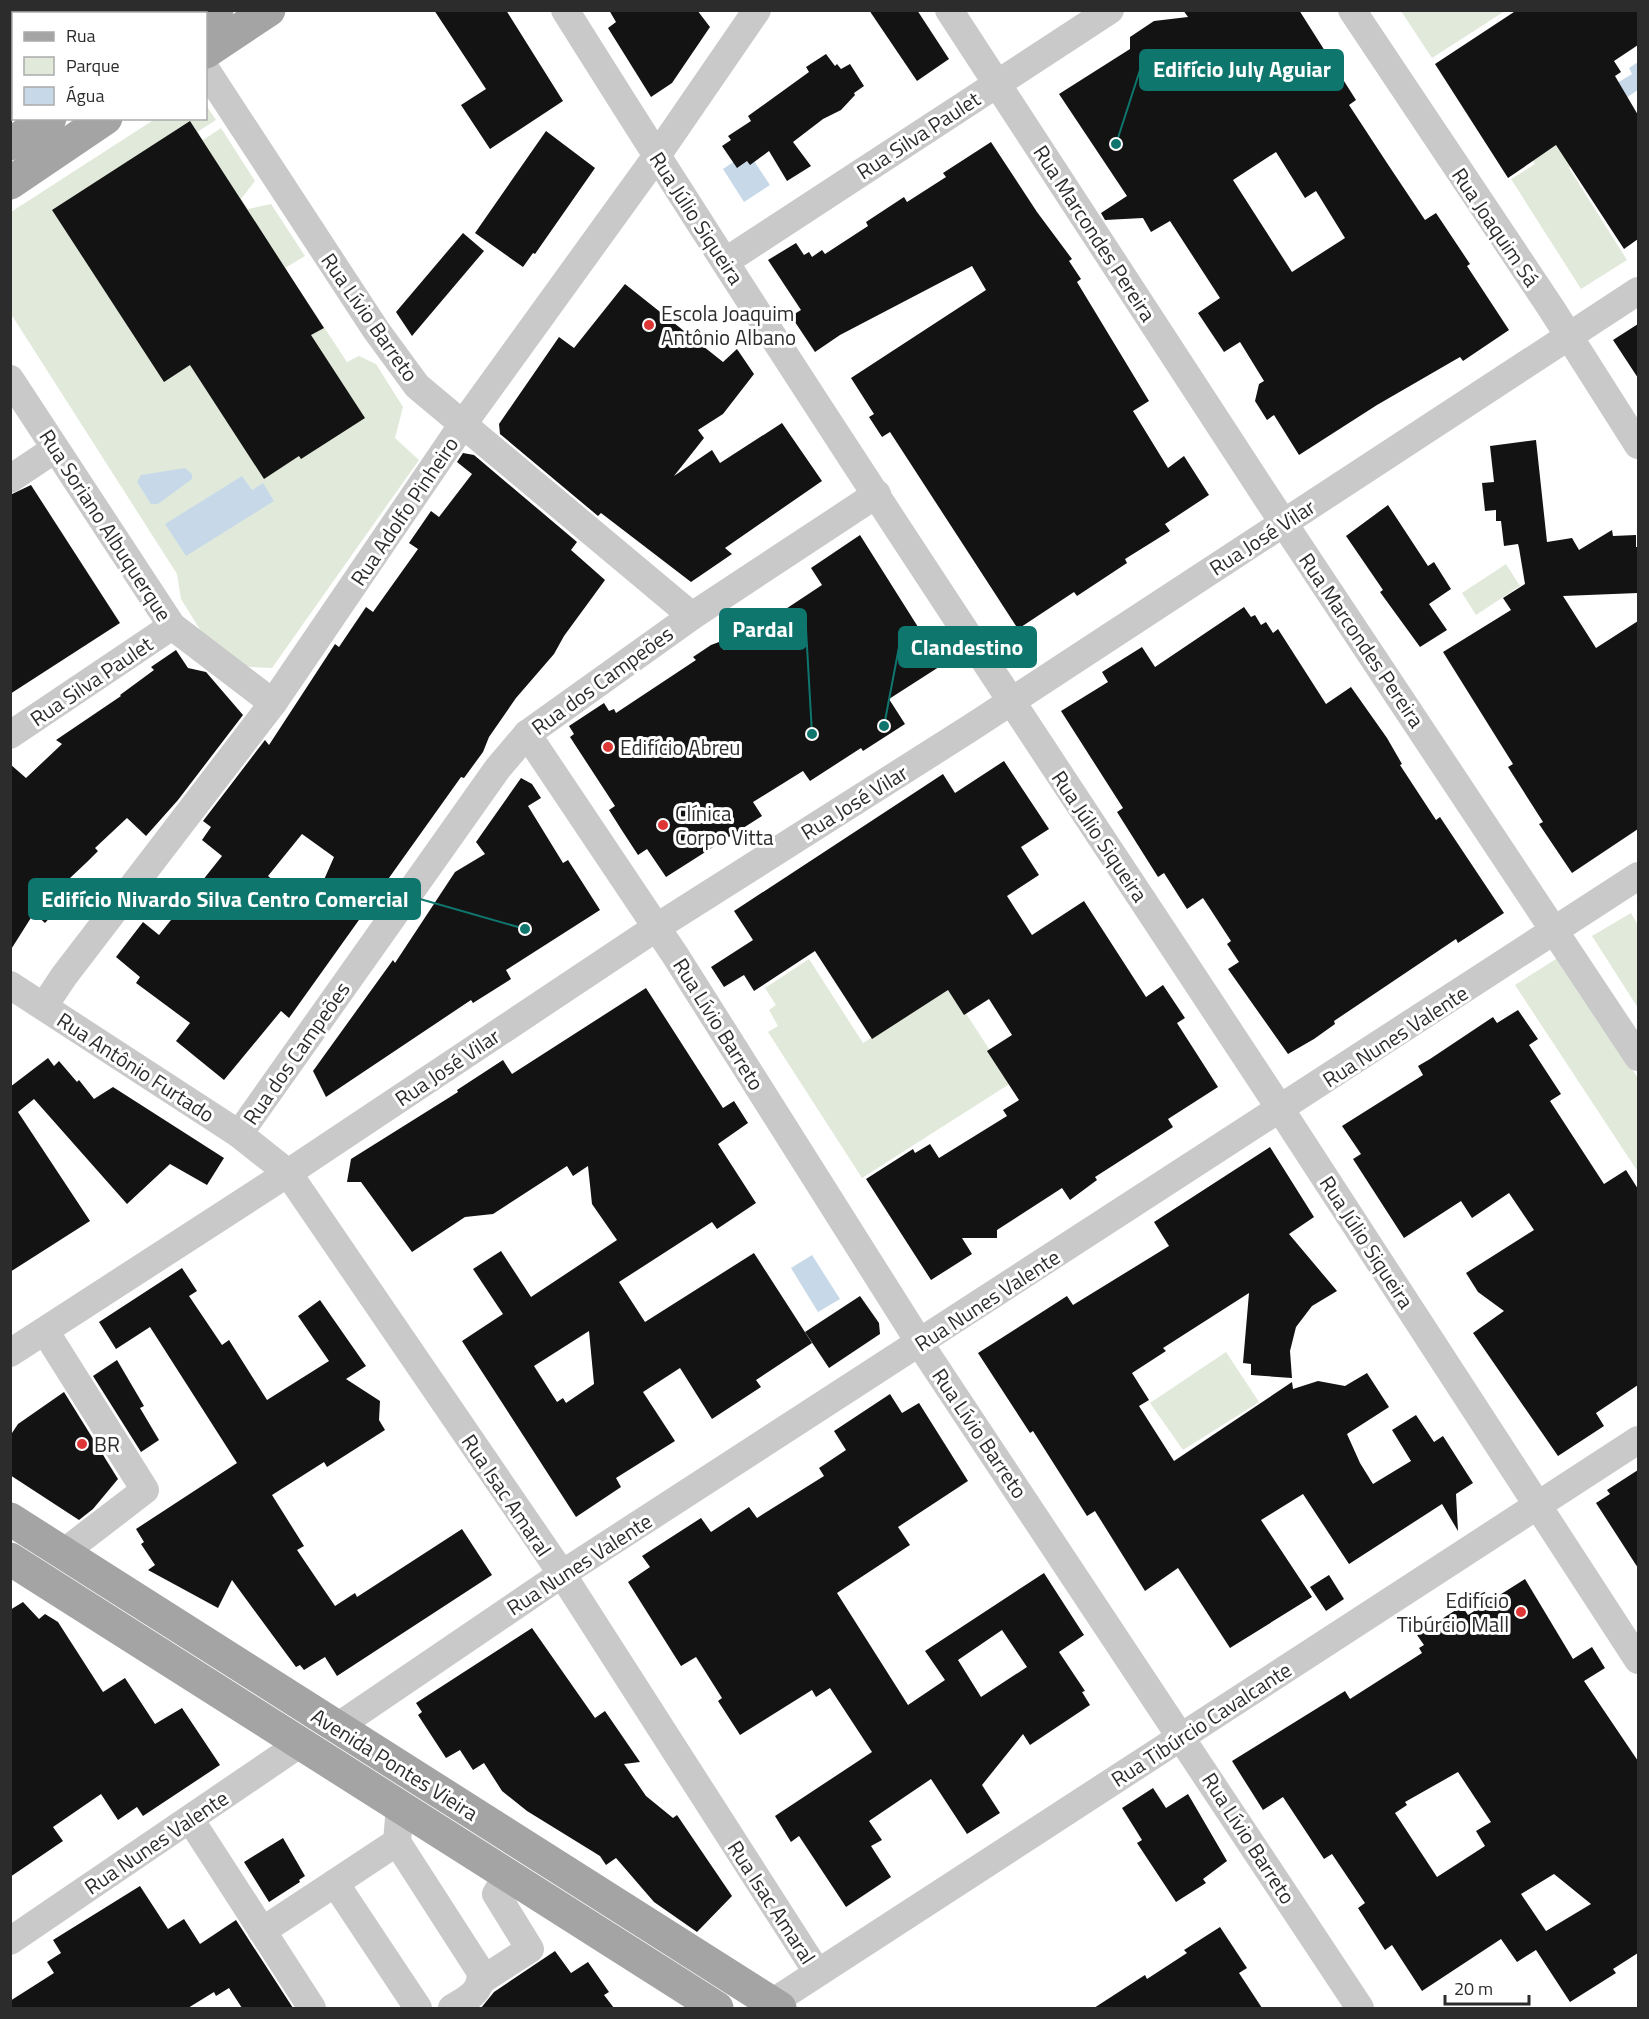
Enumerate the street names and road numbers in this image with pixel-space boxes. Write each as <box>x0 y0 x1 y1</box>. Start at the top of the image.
street label: Rua Silva Paulet <box>850 83 987 187</box>
street label: Rua Marcondes Pereira <box>1026 138 1164 328</box>
street label: Rua Júlio Siqueira <box>642 145 752 291</box>
street label: Rua Joaquim Sá <box>1444 161 1548 293</box>
street label: Rua Lívio Barreto <box>314 246 426 388</box>
street label: Rua Soriano Albuquerque <box>32 423 180 627</box>
street label: Rua Adolfo Pinheiro <box>342 430 466 592</box>
street label: Rua José Vilar <box>1203 491 1321 583</box>
street label: Rua Marcondes Pereira <box>1291 546 1433 734</box>
street label: Rua dos Campeões <box>524 618 680 742</box>
street label: Rua Silva Paulet <box>23 628 159 734</box>
street label: Rua José Vilar <box>794 756 914 848</box>
street label: Rua Júlio Siqueira <box>1044 764 1156 909</box>
street label: Rua Lívio Barreto <box>665 951 773 1097</box>
street label: Rua dos Campeões <box>235 975 357 1131</box>
street label: Rua Nunes Valente <box>1316 977 1474 1095</box>
street label: Rua Antônio Furtado <box>51 1004 221 1130</box>
street label: Rua José Vilar <box>388 1020 506 1114</box>
street label: Rua Júlio Siqueira <box>1312 1169 1422 1315</box>
street label: Rua Nunes Valente <box>908 1241 1066 1359</box>
street label: Rua Lívio Barreto <box>925 1361 1035 1505</box>
street label: Rua Isac Amaral <box>454 1427 560 1563</box>
street label: Rua Nunes Valente <box>500 1505 658 1623</box>
street label: Rua Tibúrcio Cavalcante <box>1104 1654 1298 1794</box>
street label: Avenida Pontes Vieira <box>305 1700 485 1829</box>
street label: Rua Lívio Barreto <box>1194 1766 1304 1910</box>
street label: Rua Nunes Valente <box>78 1782 234 1902</box>
street label: Rua Isac Amaral <box>720 1834 824 1970</box>

